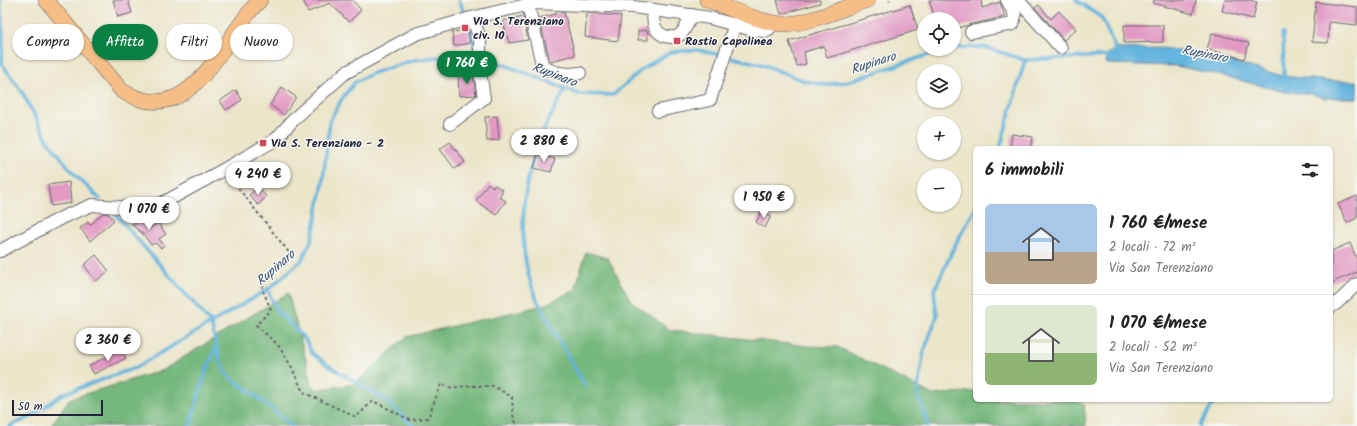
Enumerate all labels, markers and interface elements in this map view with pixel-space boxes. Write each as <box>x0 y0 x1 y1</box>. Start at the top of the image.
place label: Via S. Terenziano civ. 10 <box>473 12 564 45</box>
map controls <box>917 12 961 212</box>
button: locate <box>917 12 961 56</box>
marker: Via S. Terenziano civ. 10 <box>460 23 470 33</box>
chip: Compra <box>12 24 84 60</box>
chip: Affitta <box>92 24 158 60</box>
chip: Filtri <box>166 24 222 60</box>
chip: Nuovo <box>230 24 293 60</box>
place label: Rostio Capolinea <box>685 32 772 51</box>
marker: Rostio Capolinea <box>672 36 682 46</box>
water label: Rupinaro <box>1180 40 1231 69</box>
water label: Rupinaro <box>848 46 900 81</box>
pin: 1 760 € <box>430 51 504 85</box>
text: 1 760 € <box>446 53 488 74</box>
water label: Rupinaro <box>529 57 581 94</box>
button: layers <box>917 64 961 108</box>
button: + <box>917 116 961 160</box>
pin: 2 880 € <box>507 129 581 163</box>
text: 2 880 € <box>520 131 568 152</box>
place label: Via S. Terenziano - 2 <box>271 134 384 153</box>
marker: Via S. Terenziano - 2 <box>258 138 268 148</box>
text: 6 immobili <box>985 157 1064 184</box>
icon: filters <box>1299 159 1321 181</box>
pin: 4 240 € <box>221 162 295 196</box>
text: 4 240 € <box>235 164 281 185</box>
button: − <box>917 168 961 212</box>
pin: 1 950 € <box>727 185 801 219</box>
text: 1 950 € <box>743 187 785 208</box>
pin: 1 070 € <box>112 197 186 231</box>
text: 1 070 € <box>128 199 170 220</box>
text: 1 760 €/mese <box>1109 210 1207 237</box>
icon: home <box>1017 220 1065 268</box>
text: 2 locali · 72 m² <box>1109 237 1196 258</box>
water label: Rupinaro <box>252 244 301 291</box>
text: Via San Terenziano <box>1109 258 1213 279</box>
text: 1 070 €/mese <box>1109 310 1207 337</box>
icon: home <box>1017 321 1065 369</box>
pin: 2 360 € <box>71 328 145 362</box>
text: 2 360 € <box>85 330 131 351</box>
text: 2 locali · 52 m² <box>1109 337 1197 358</box>
text: Via San Terenziano <box>1109 358 1213 379</box>
scale bar <box>12 398 103 417</box>
text: 50 m <box>18 398 43 416</box>

